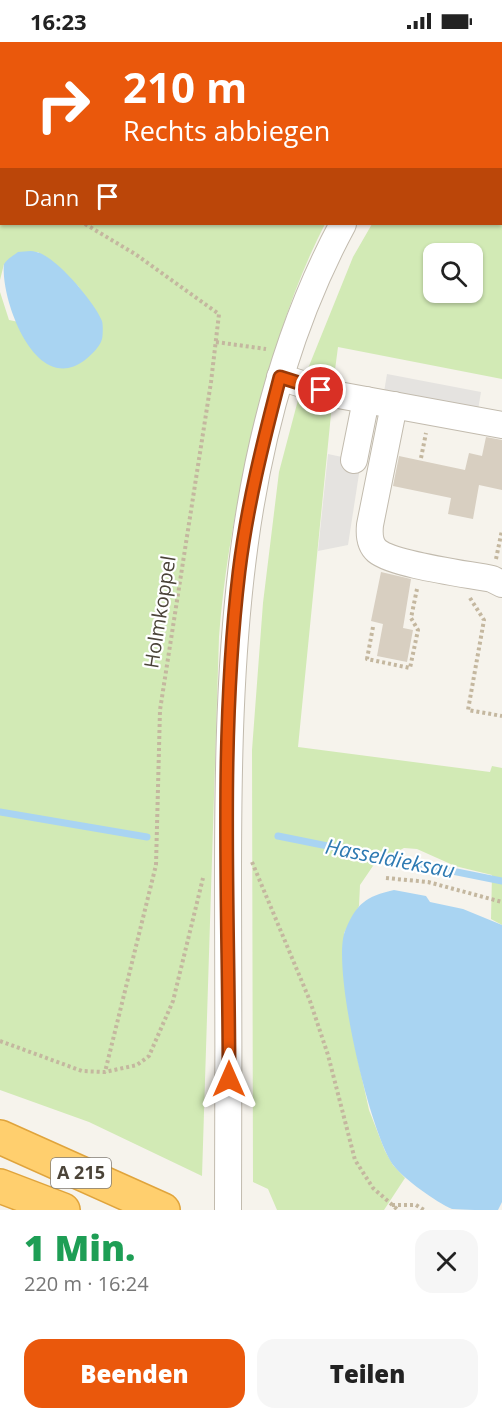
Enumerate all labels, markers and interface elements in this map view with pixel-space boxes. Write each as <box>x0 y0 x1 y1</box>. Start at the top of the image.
text: 16:23 <box>30 6 87 36</box>
text: 210 m <box>123 58 247 115</box>
icon: right <box>24 66 102 144</box>
text: Rechts abbiegen <box>123 112 330 149</box>
icon: arrive <box>91 180 124 213</box>
text: Dann <box>24 182 79 212</box>
map controls <box>423 243 483 303</box>
button: search <box>423 243 483 303</box>
pin <box>295 364 346 415</box>
icon: arrive <box>304 373 337 406</box>
street label: Holmkoppel <box>137 554 182 670</box>
water label: Hasseldieksau <box>323 832 457 884</box>
position arrow <box>197 1047 261 1111</box>
road number: A 215 <box>51 1158 111 1188</box>
text: 1 Min. <box>24 1223 135 1272</box>
button: close <box>415 1230 478 1293</box>
text: 220 m · 16:24 <box>24 1270 149 1297</box>
button: Beenden <box>24 1339 245 1408</box>
button: Teilen <box>257 1339 478 1408</box>

